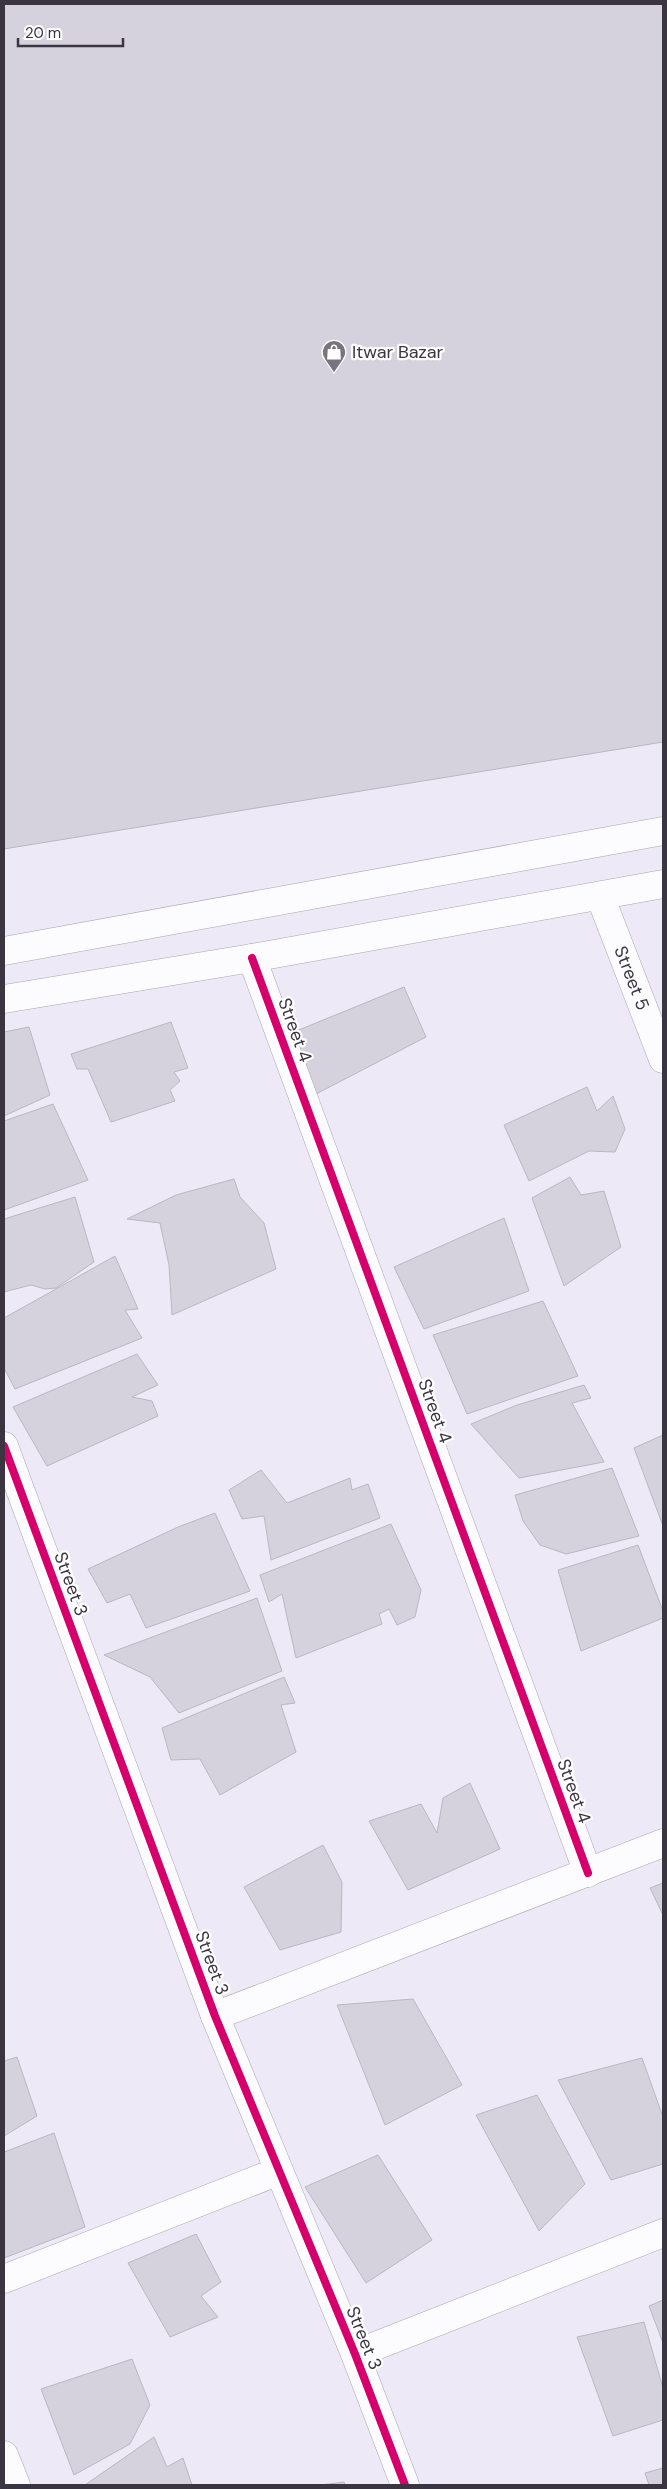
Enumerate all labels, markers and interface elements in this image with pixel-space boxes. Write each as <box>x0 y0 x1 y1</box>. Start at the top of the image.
scale bar <box>18 15 122 47</box>
text: 20 m <box>25 23 61 43</box>
shop icon: Itwar Bazar <box>321 339 347 373</box>
place label: Itwar Bazar <box>352 340 444 364</box>
street label: Street 5 <box>608 943 655 1014</box>
street label: Street 4 <box>272 995 318 1066</box>
street label: Street 4 <box>412 1376 458 1447</box>
street label: Street 3 <box>48 1549 94 1619</box>
street label: Street 4 <box>551 1756 597 1827</box>
street label: Street 3 <box>189 1928 235 1998</box>
street label: Street 3 <box>340 2303 388 2373</box>

